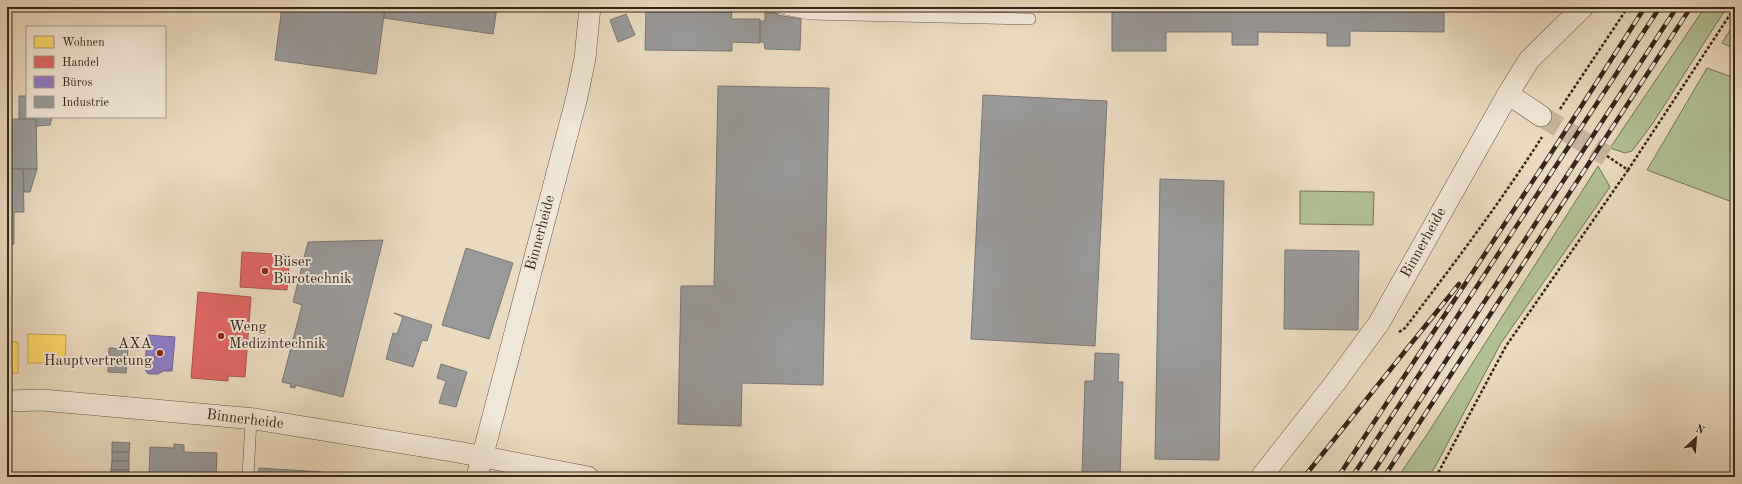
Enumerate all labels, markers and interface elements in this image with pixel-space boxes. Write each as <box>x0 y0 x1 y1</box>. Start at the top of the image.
legend <box>26 26 166 118</box>
text: Wohnen <box>62 37 105 49</box>
text: Handel <box>62 57 99 69</box>
text: Büros <box>62 77 93 89</box>
text: Industrie <box>62 97 109 109</box>
street label: Binnerheide <box>524 194 558 272</box>
street label: Binnerheide <box>1399 205 1449 281</box>
place label: Büser Bürotechnik <box>273 255 352 287</box>
marker: Büser Bürotechnik <box>260 266 270 276</box>
place label: Weng Medizintechnik <box>229 320 326 352</box>
marker: Weng Medizintechnik <box>216 331 226 341</box>
place label: AXA Hauptvertretung <box>44 337 153 369</box>
marker: AXA Hauptvertretung <box>155 348 165 358</box>
street label: Binnerheide <box>206 408 284 432</box>
north arrow <box>1676 418 1716 458</box>
text: N <box>1694 424 1706 437</box>

